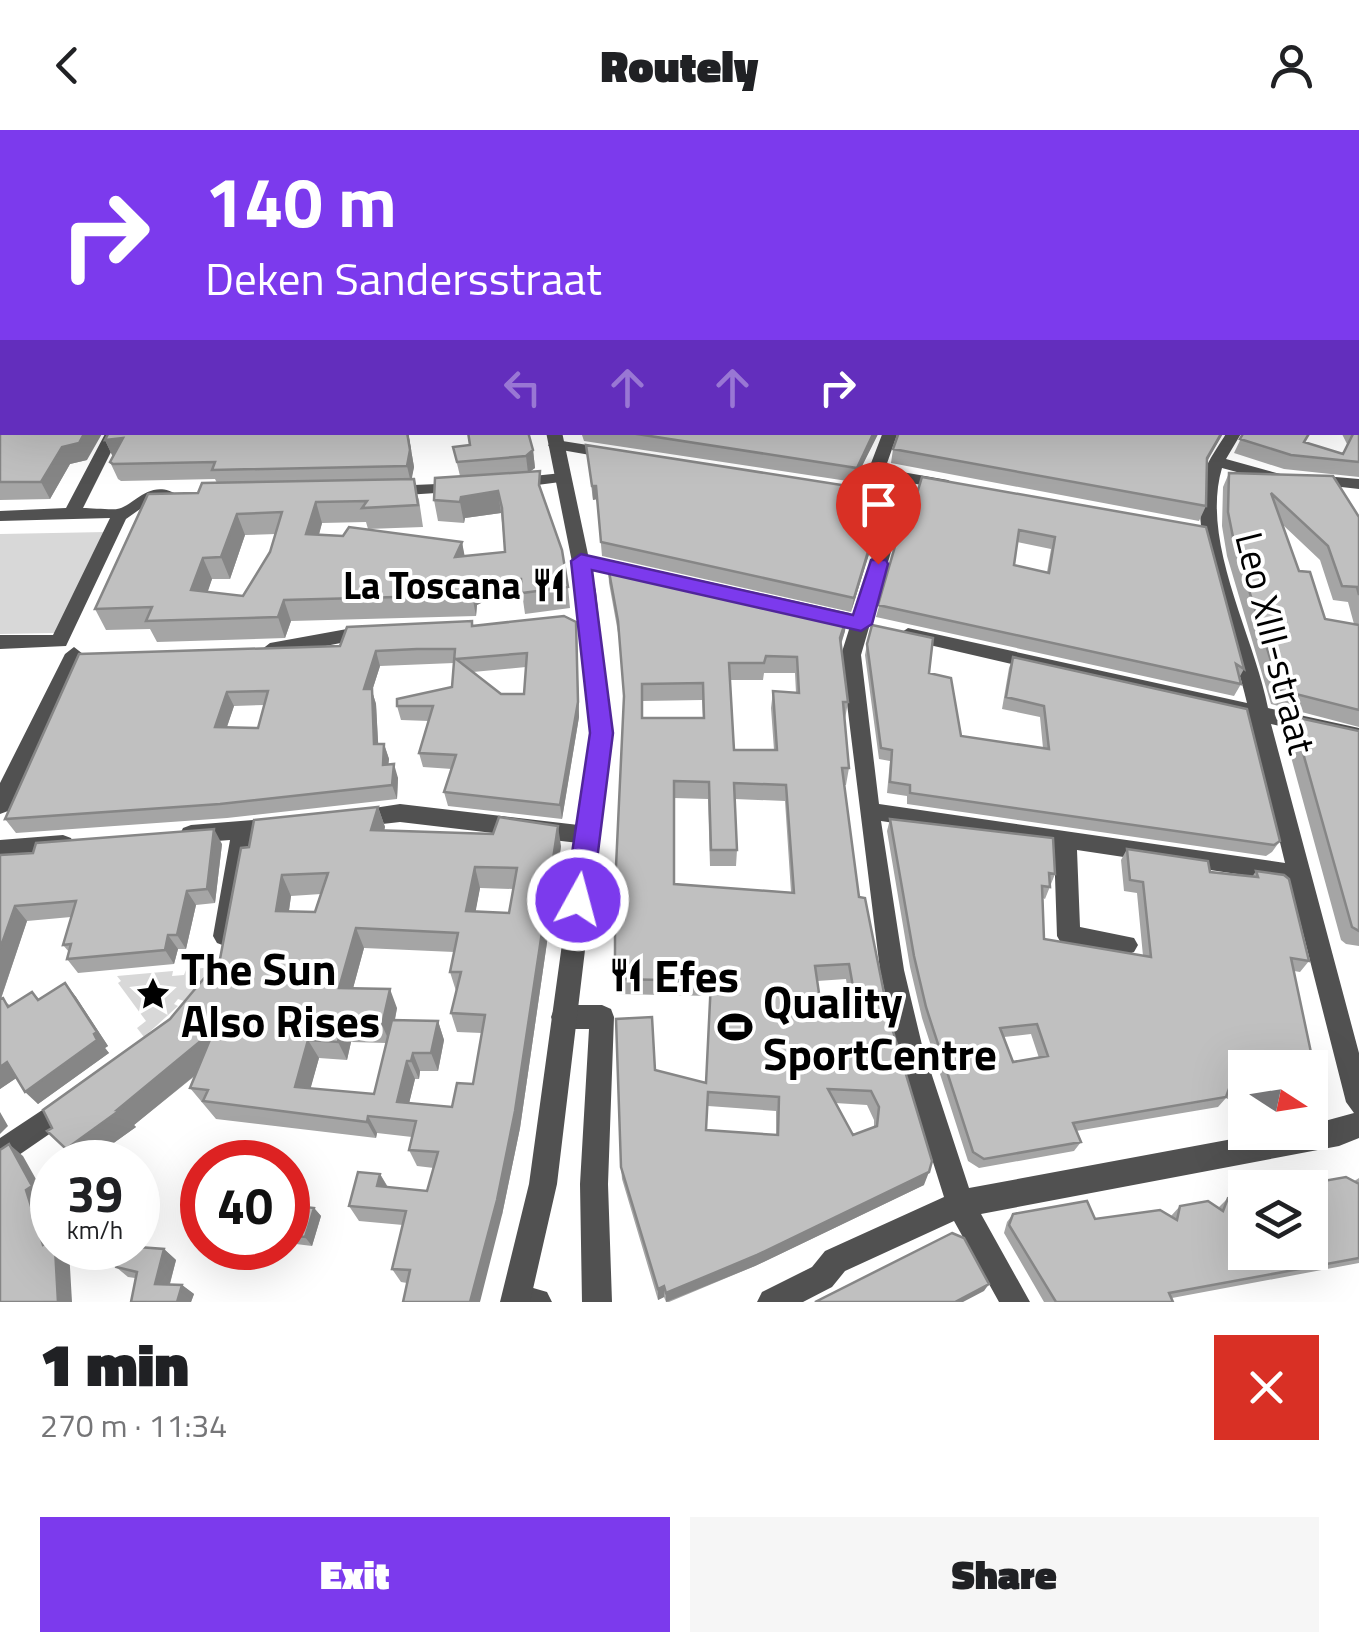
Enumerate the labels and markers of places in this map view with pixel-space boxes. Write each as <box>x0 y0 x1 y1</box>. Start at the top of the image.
pin <box>836 462 921 565</box>
place label: La Toscana <box>343 556 521 614</box>
restaurant icon: La Toscana <box>530 566 568 604</box>
place label: The Sun Also Rises <box>181 934 380 1054</box>
place label: Efes <box>654 941 739 1009</box>
restaurant icon: Efes <box>607 956 645 994</box>
place label: Quality SportCentre <box>763 967 997 1087</box>
place icon: The Sun Also Rises <box>134 975 172 1013</box>
sports icon: Quality SportCentre <box>716 1008 754 1046</box>

